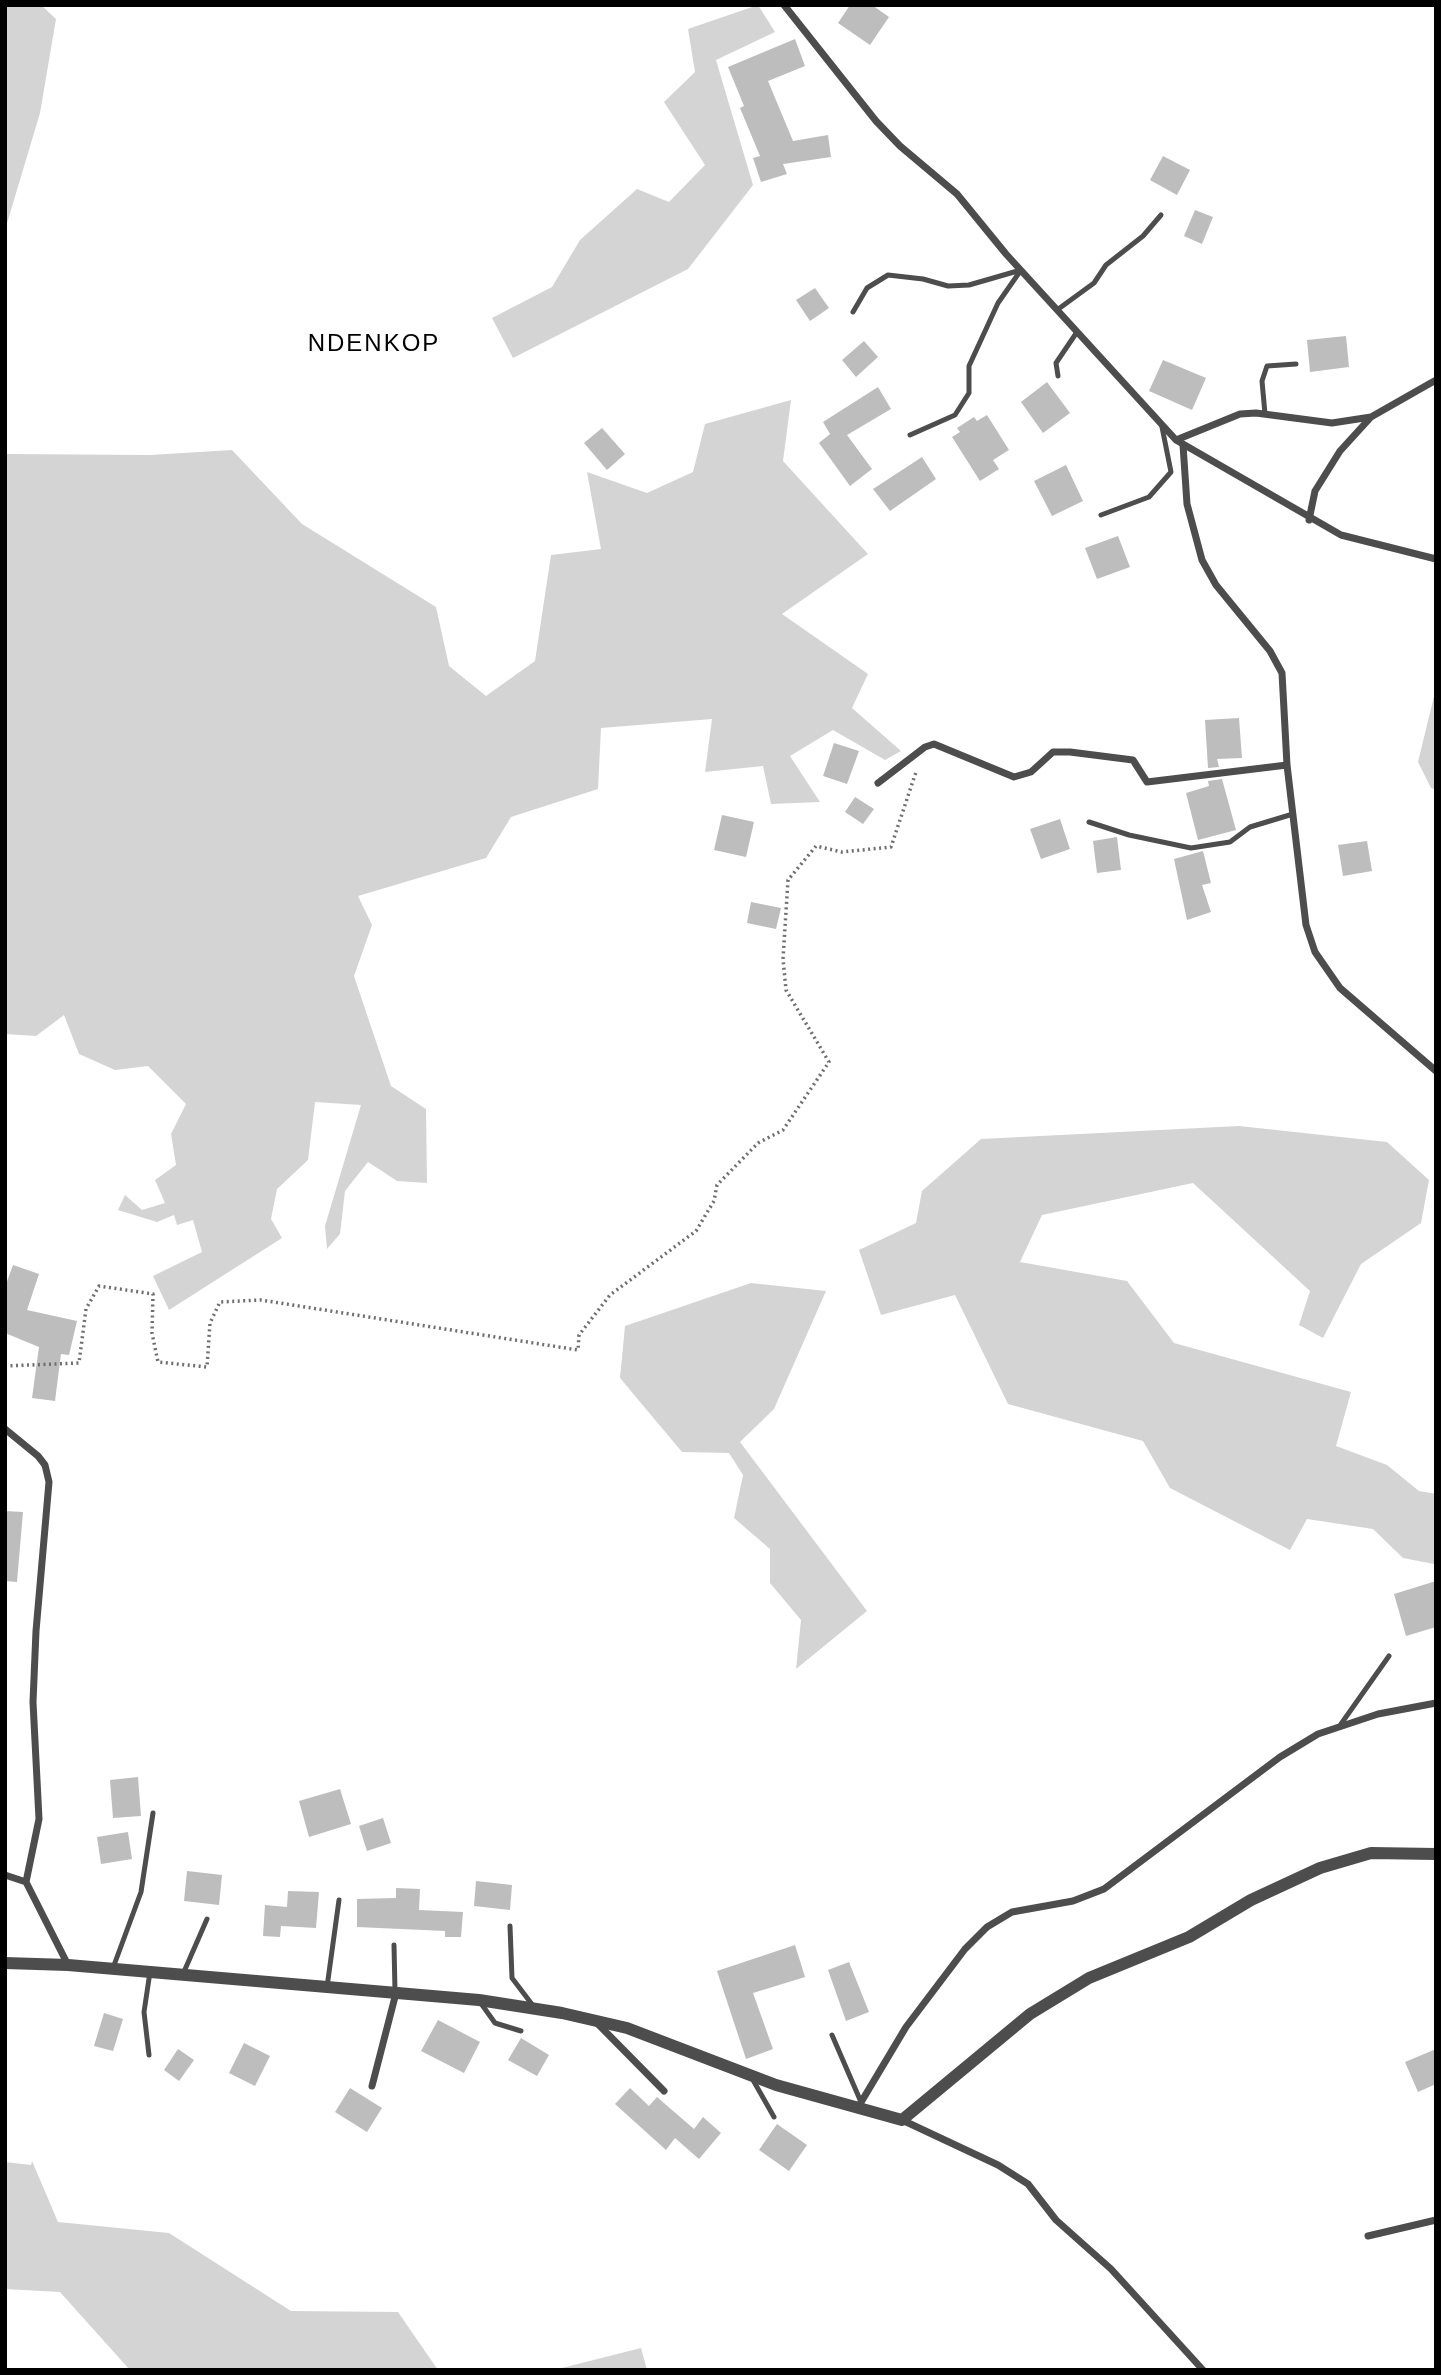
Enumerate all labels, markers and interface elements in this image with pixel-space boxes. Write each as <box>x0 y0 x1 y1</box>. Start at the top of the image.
district label: NDENKOP <box>309 330 439 358</box>

